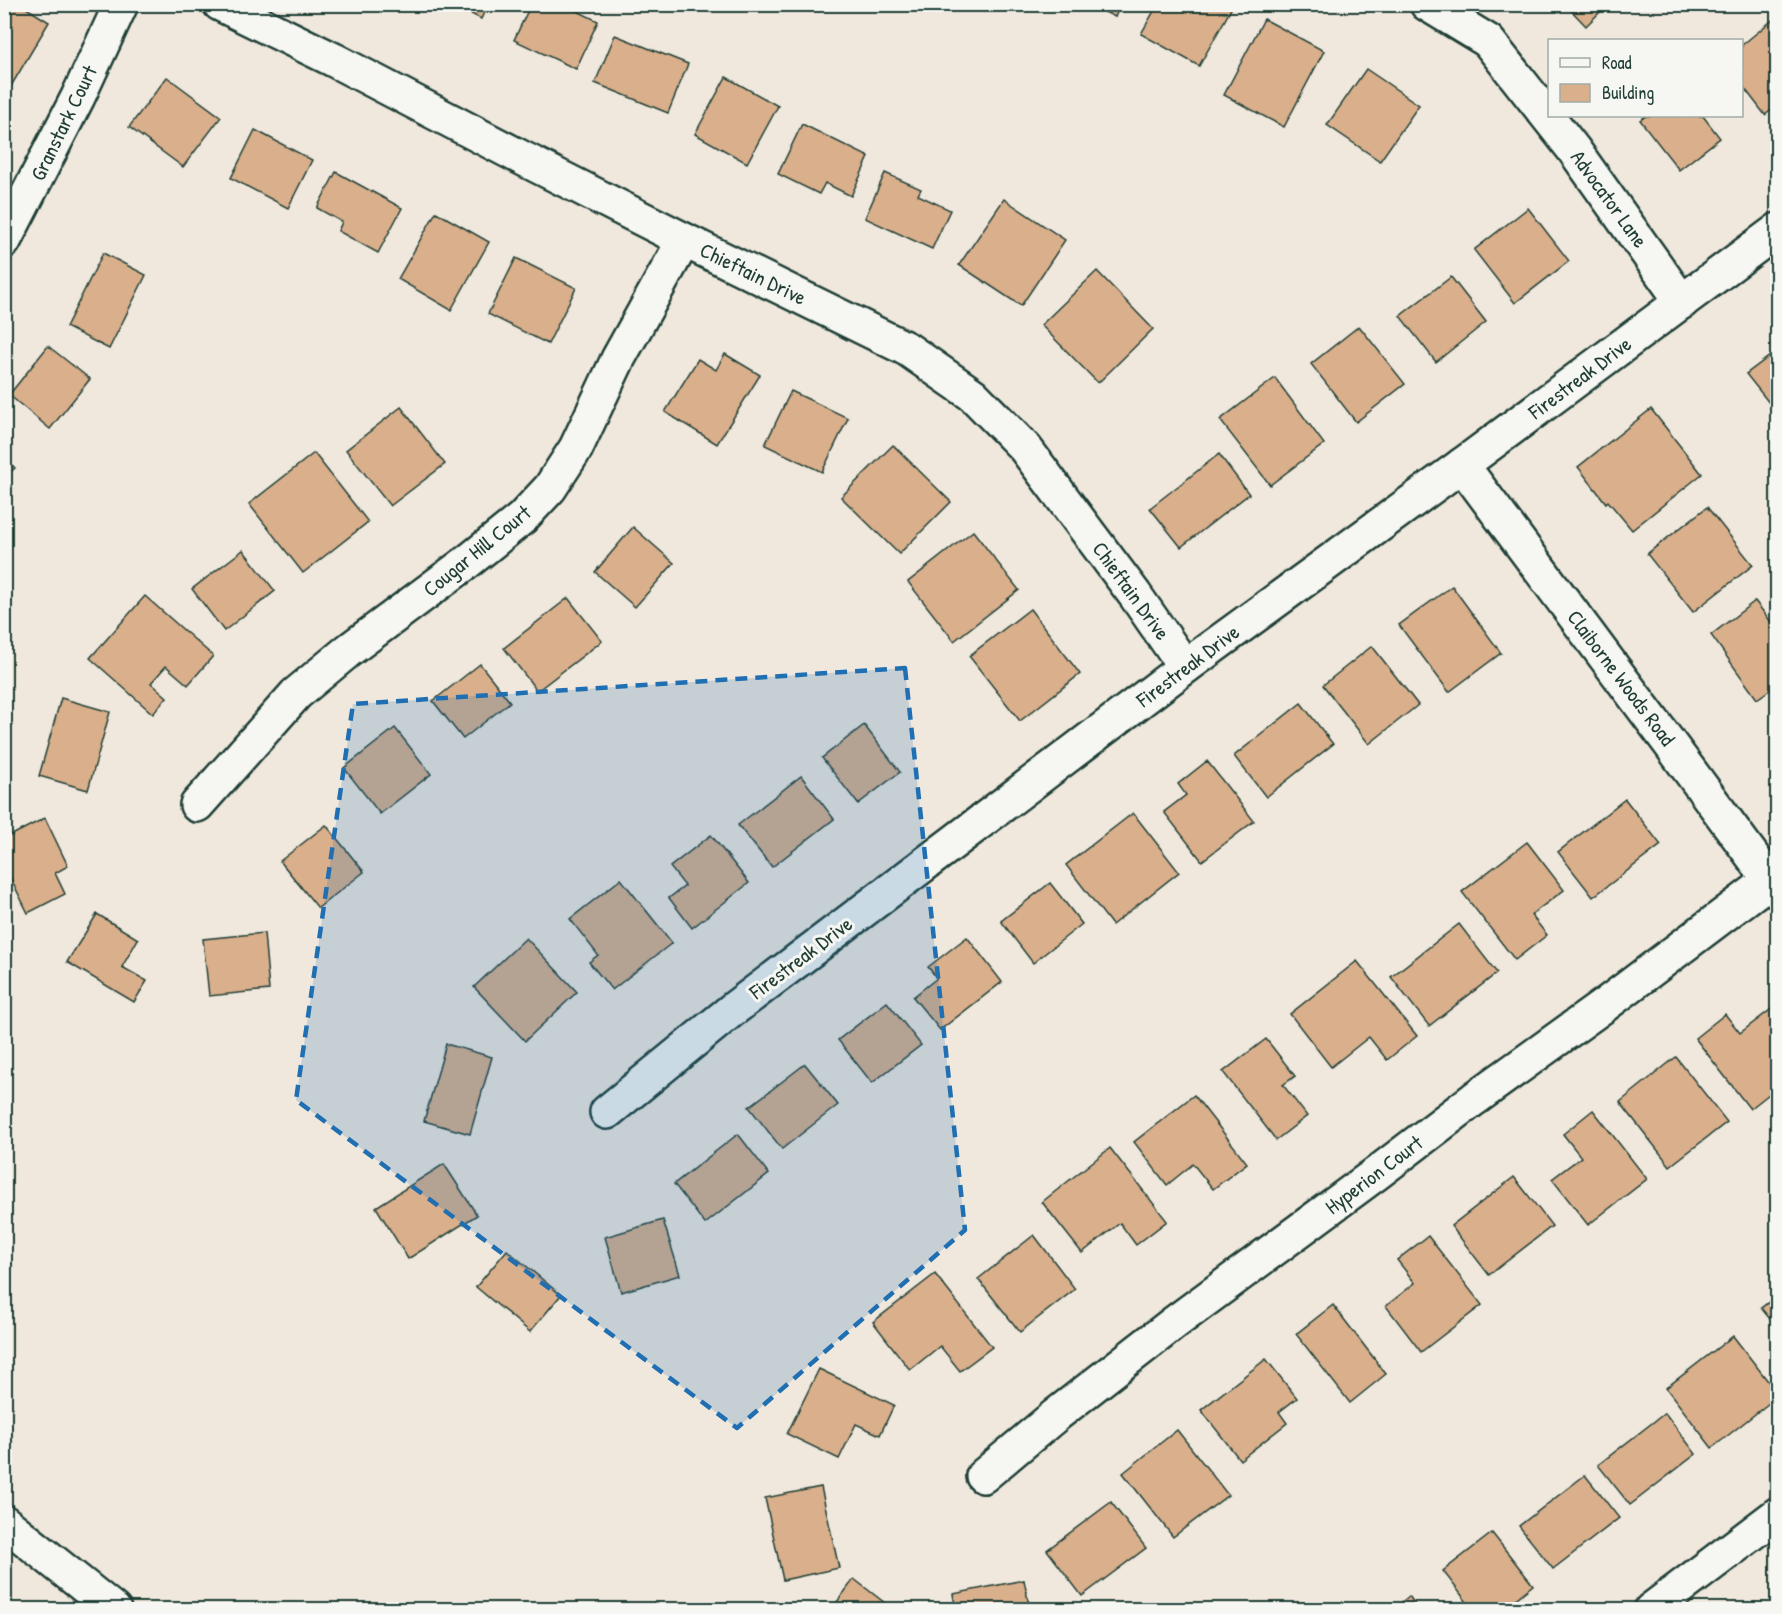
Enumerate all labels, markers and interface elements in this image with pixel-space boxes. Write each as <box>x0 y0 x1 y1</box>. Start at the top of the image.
legend <box>1548 39 1743 117</box>
text: Road <box>1602 50 1632 75</box>
street label: Granstark Court <box>23 60 104 185</box>
text: Building <box>1602 80 1654 105</box>
street label: Advocator Lane <box>1564 144 1655 253</box>
street label: Chieftain Drive <box>695 235 811 312</box>
street label: Firestreak Drive <box>1521 329 1637 427</box>
street label: Cougar Hill Court <box>417 498 537 603</box>
street label: Chieftain Drive <box>1086 536 1177 646</box>
street label: Claiborne Woods Road <box>1561 604 1682 752</box>
street label: Firestreak Drive <box>1129 617 1245 715</box>
street label: Firestreak Drive <box>742 909 858 1007</box>
street label: Hyperion Court <box>1319 1128 1429 1221</box>

